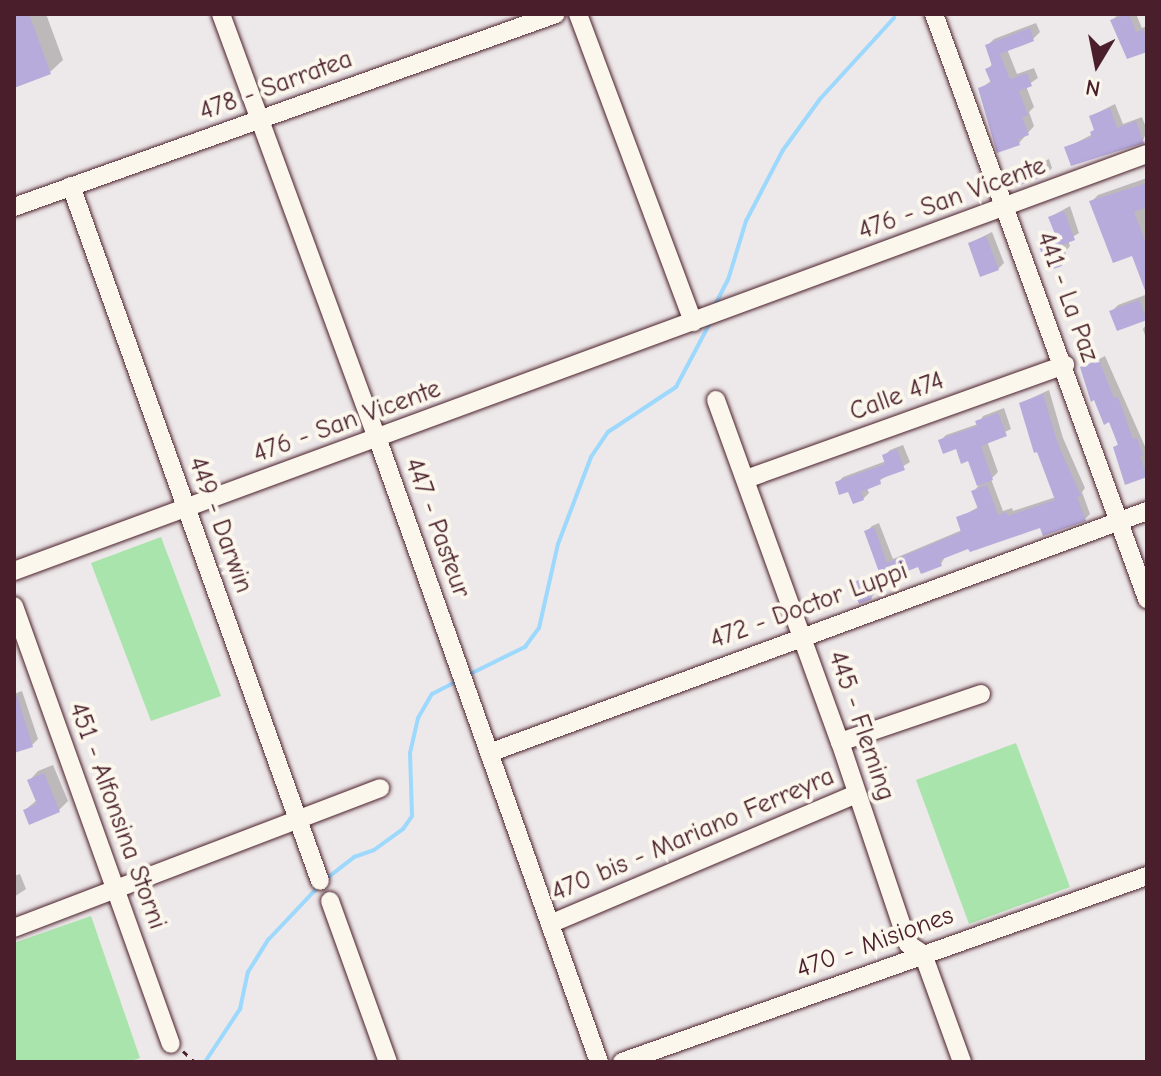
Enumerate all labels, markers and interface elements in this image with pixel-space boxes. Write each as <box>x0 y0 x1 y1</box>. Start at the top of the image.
north arrow <box>1057 24 1137 104</box>
street label: 478 - Sarratea <box>195 44 357 128</box>
text: N <box>1084 74 1102 102</box>
street label: 476 - San Vicente <box>854 151 1050 247</box>
street label: 441 - La Paz <box>1029 228 1105 366</box>
street label: Calle 474 <box>846 366 948 428</box>
street label: 476 - San Vicente <box>249 374 445 470</box>
street label: 449 - Darwin <box>181 453 259 597</box>
street label: 447 - Pasteur <box>397 454 477 602</box>
street label: 472 - Doctor Luppi <box>706 556 912 656</box>
street label: 445 - Fleming <box>821 647 901 805</box>
street label: 451 - Alfonsina Storni <box>61 698 173 934</box>
street label: 470 bis - Mariano Ferreyra <box>547 761 839 909</box>
street label: 470 - Misiones <box>792 900 958 986</box>

